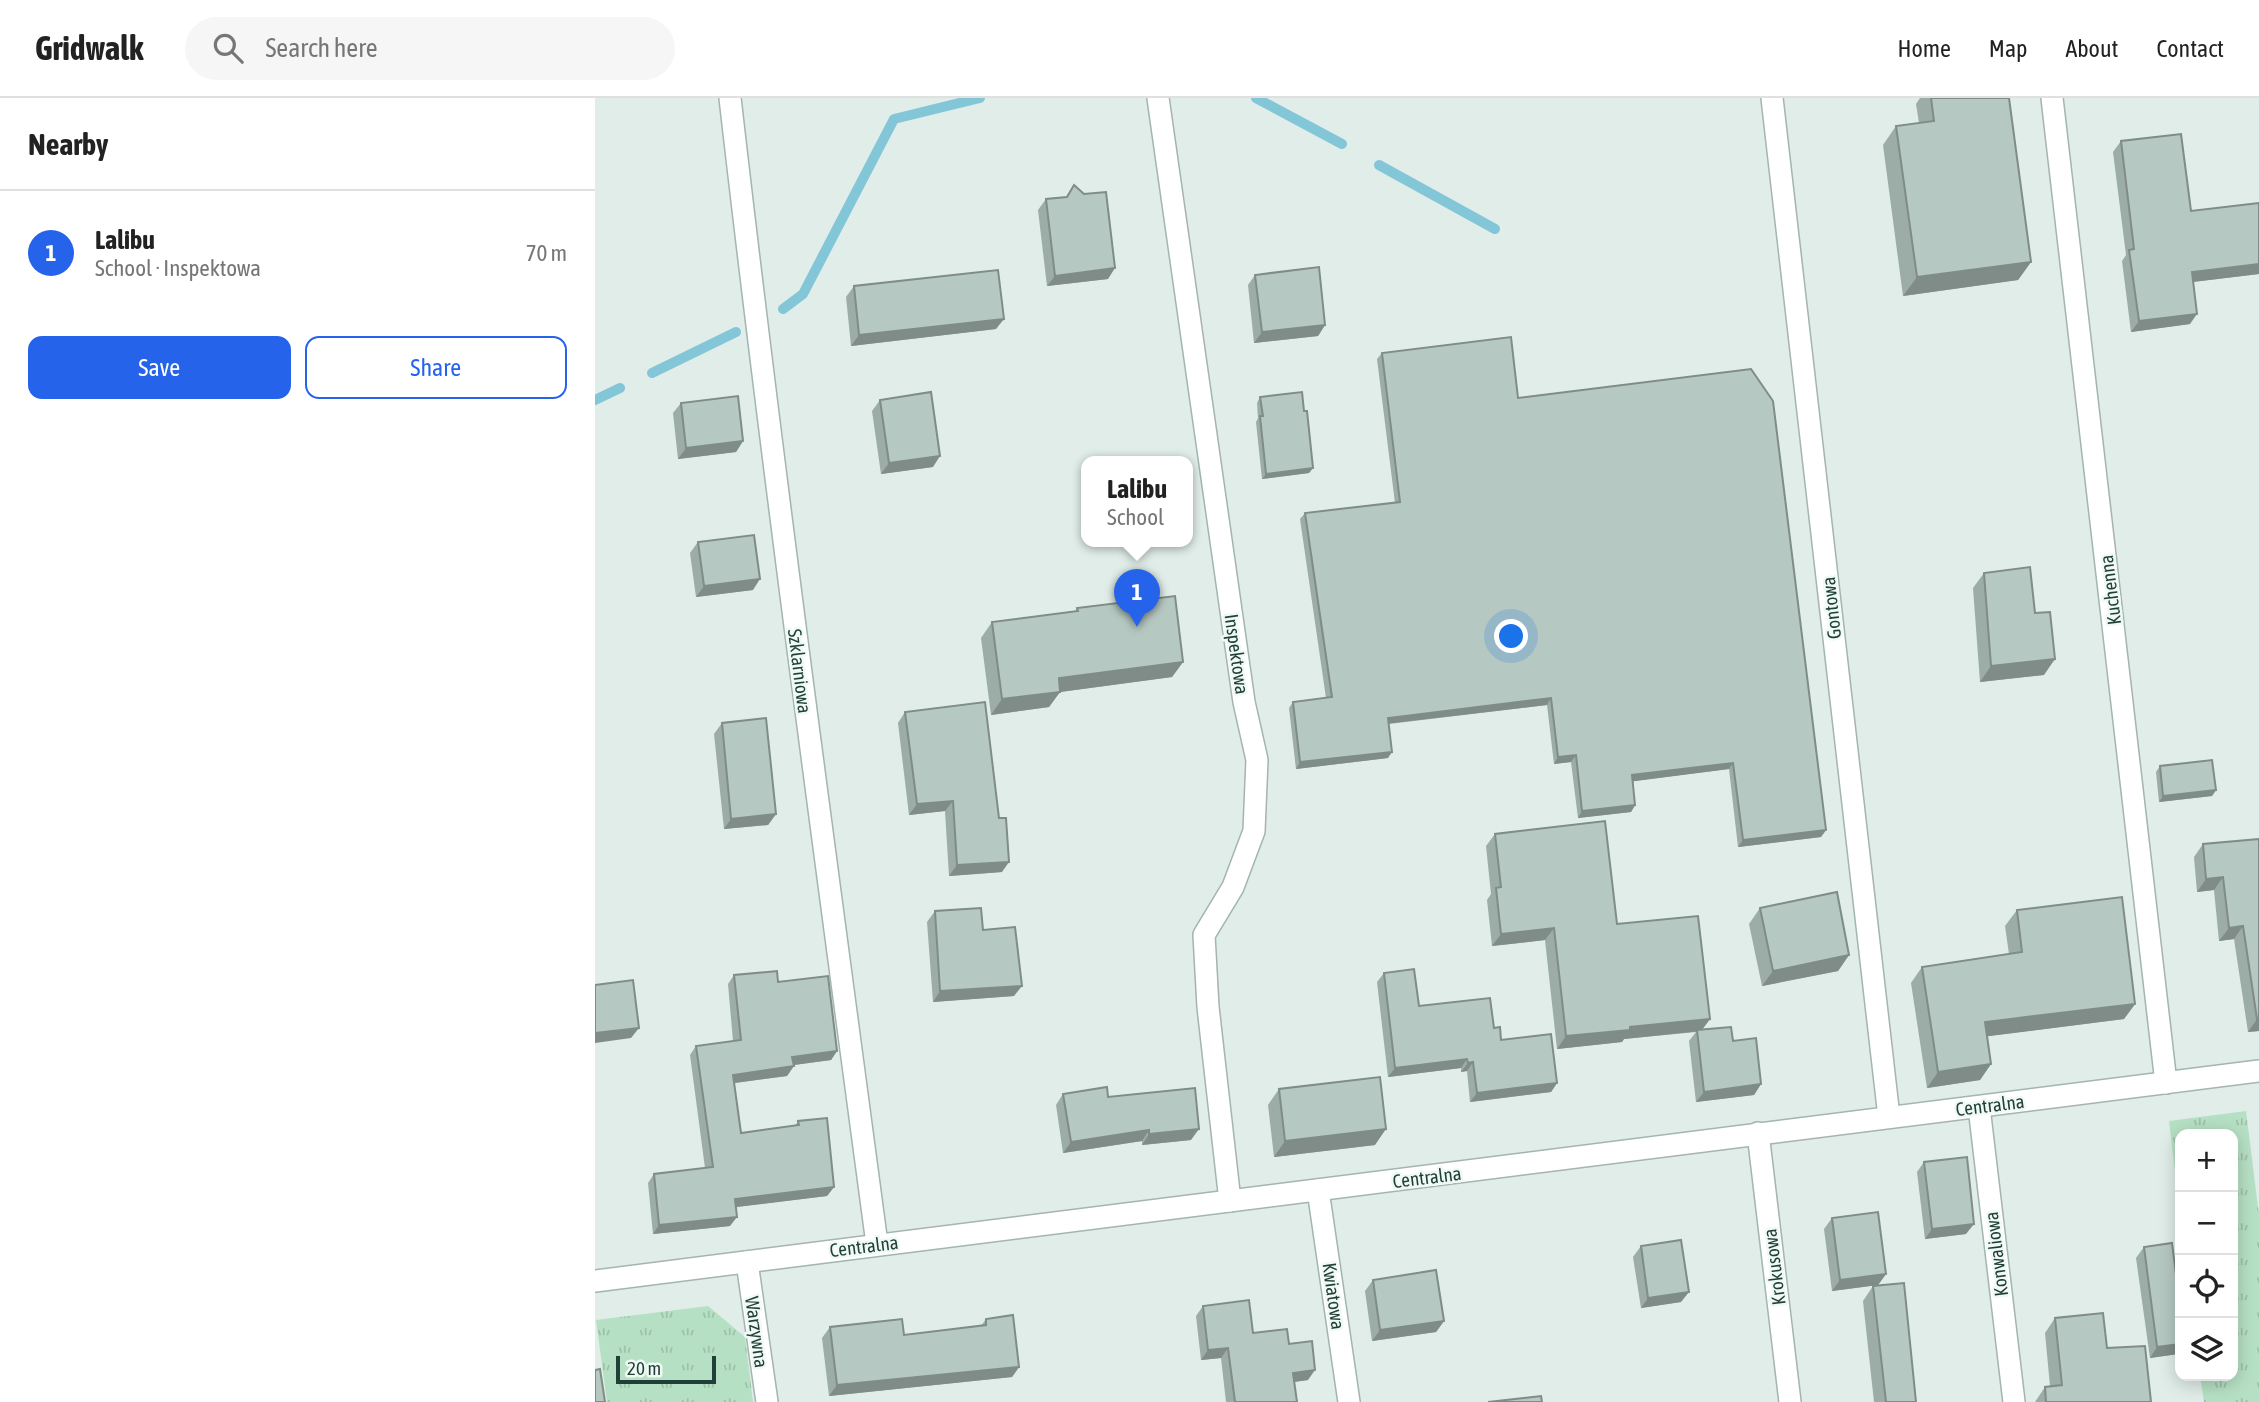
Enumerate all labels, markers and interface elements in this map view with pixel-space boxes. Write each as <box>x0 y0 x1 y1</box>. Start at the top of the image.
search box <box>185 17 675 80</box>
text: Gridwalk <box>35 29 143 67</box>
icon: search <box>209 29 247 67</box>
text: Search here <box>265 33 378 63</box>
text: Home <box>1897 35 1951 62</box>
text: Map <box>1989 35 2027 62</box>
text: About <box>2065 35 2118 62</box>
text: Contact <box>2156 35 2224 62</box>
text: Nearby <box>28 127 108 161</box>
text: Lalibu <box>95 225 155 255</box>
text: 1 <box>46 240 56 266</box>
text: 70 m <box>526 240 567 266</box>
text: School · Inspektowa <box>95 255 261 281</box>
button: Save <box>28 336 291 399</box>
button: Share <box>305 336 567 399</box>
popup <box>1081 456 1193 547</box>
text: Lalibu <box>1107 474 1167 504</box>
text: School <box>1107 504 1164 530</box>
street label: Kuchenna <box>2095 554 2125 626</box>
pin: 1 <box>1114 569 1160 627</box>
street label: Gontowa <box>1817 576 1845 640</box>
street label: Inspektowa <box>1220 612 1254 696</box>
your location <box>1494 619 1528 653</box>
street label: Szklarniowa <box>784 627 816 715</box>
street label: Centralna <box>1954 1090 2026 1120</box>
map controls <box>2175 1129 2238 1381</box>
button: + <box>2175 1129 2238 1192</box>
street label: Centralna <box>1391 1162 1463 1192</box>
button: − <box>2175 1192 2238 1255</box>
street label: Konwaliowa <box>1980 1210 2012 1298</box>
street label: Krokusowa <box>1758 1228 1790 1306</box>
street label: Centralna <box>828 1231 900 1261</box>
button: locate <box>2175 1255 2238 1318</box>
street label: Kwiatowa <box>1318 1261 1350 1331</box>
street label: Warzywna <box>741 1295 773 1369</box>
button: layers <box>2175 1318 2238 1381</box>
scale bar <box>616 1353 716 1385</box>
text: 20 m <box>627 1357 661 1379</box>

